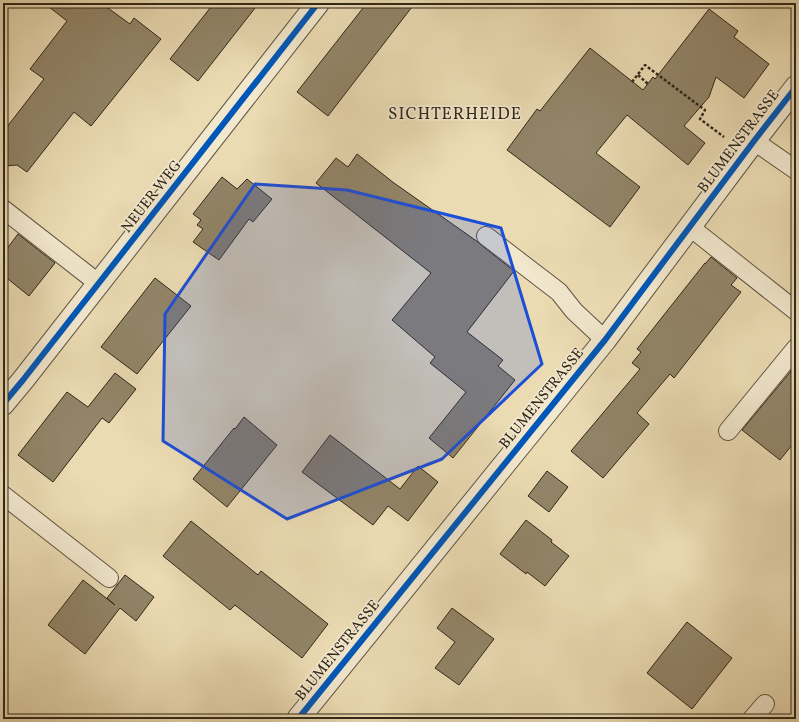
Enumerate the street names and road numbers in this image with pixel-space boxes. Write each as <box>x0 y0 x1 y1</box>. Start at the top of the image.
street label: BLUMENSTRASSE <box>693 86 785 198</box>
street label: NEUER WEG <box>117 156 187 238</box>
street label: BLUMENSTRASSE <box>495 344 589 454</box>
street label: BLUMENSTRASSE <box>291 596 385 706</box>

